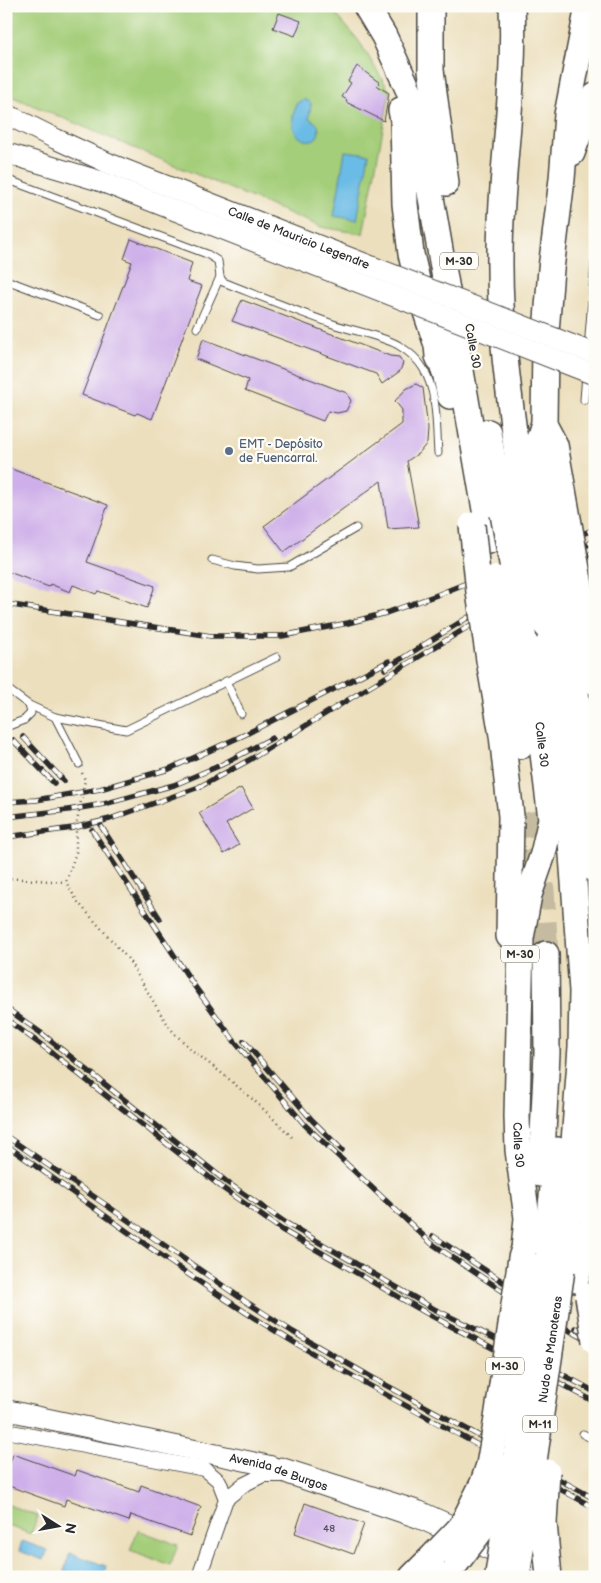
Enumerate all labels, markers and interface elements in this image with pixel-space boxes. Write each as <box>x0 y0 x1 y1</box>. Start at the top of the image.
street label: Calle de Mauricio Legendre <box>226 204 372 273</box>
road number: M-30 <box>440 252 478 270</box>
street label: Calle 30 <box>461 322 484 370</box>
place label: EMT - Depósito de Fuencarral. <box>239 437 323 466</box>
marker: EMT - Depósito de Fuencarral. <box>223 445 235 457</box>
street label: Calle 30 <box>531 721 552 768</box>
road number: M-30 <box>501 946 539 962</box>
street label: Calle 30 <box>509 1122 527 1168</box>
street label: Nudo de Manoteras <box>536 1295 566 1404</box>
road number: M-30 <box>486 1358 524 1374</box>
road number: M-11 <box>522 1416 558 1432</box>
street label: Avenida de Burgos <box>228 1451 330 1495</box>
north arrow <box>32 1500 82 1550</box>
text: N <box>61 1522 80 1535</box>
house number: 48 <box>323 1523 335 1535</box>

